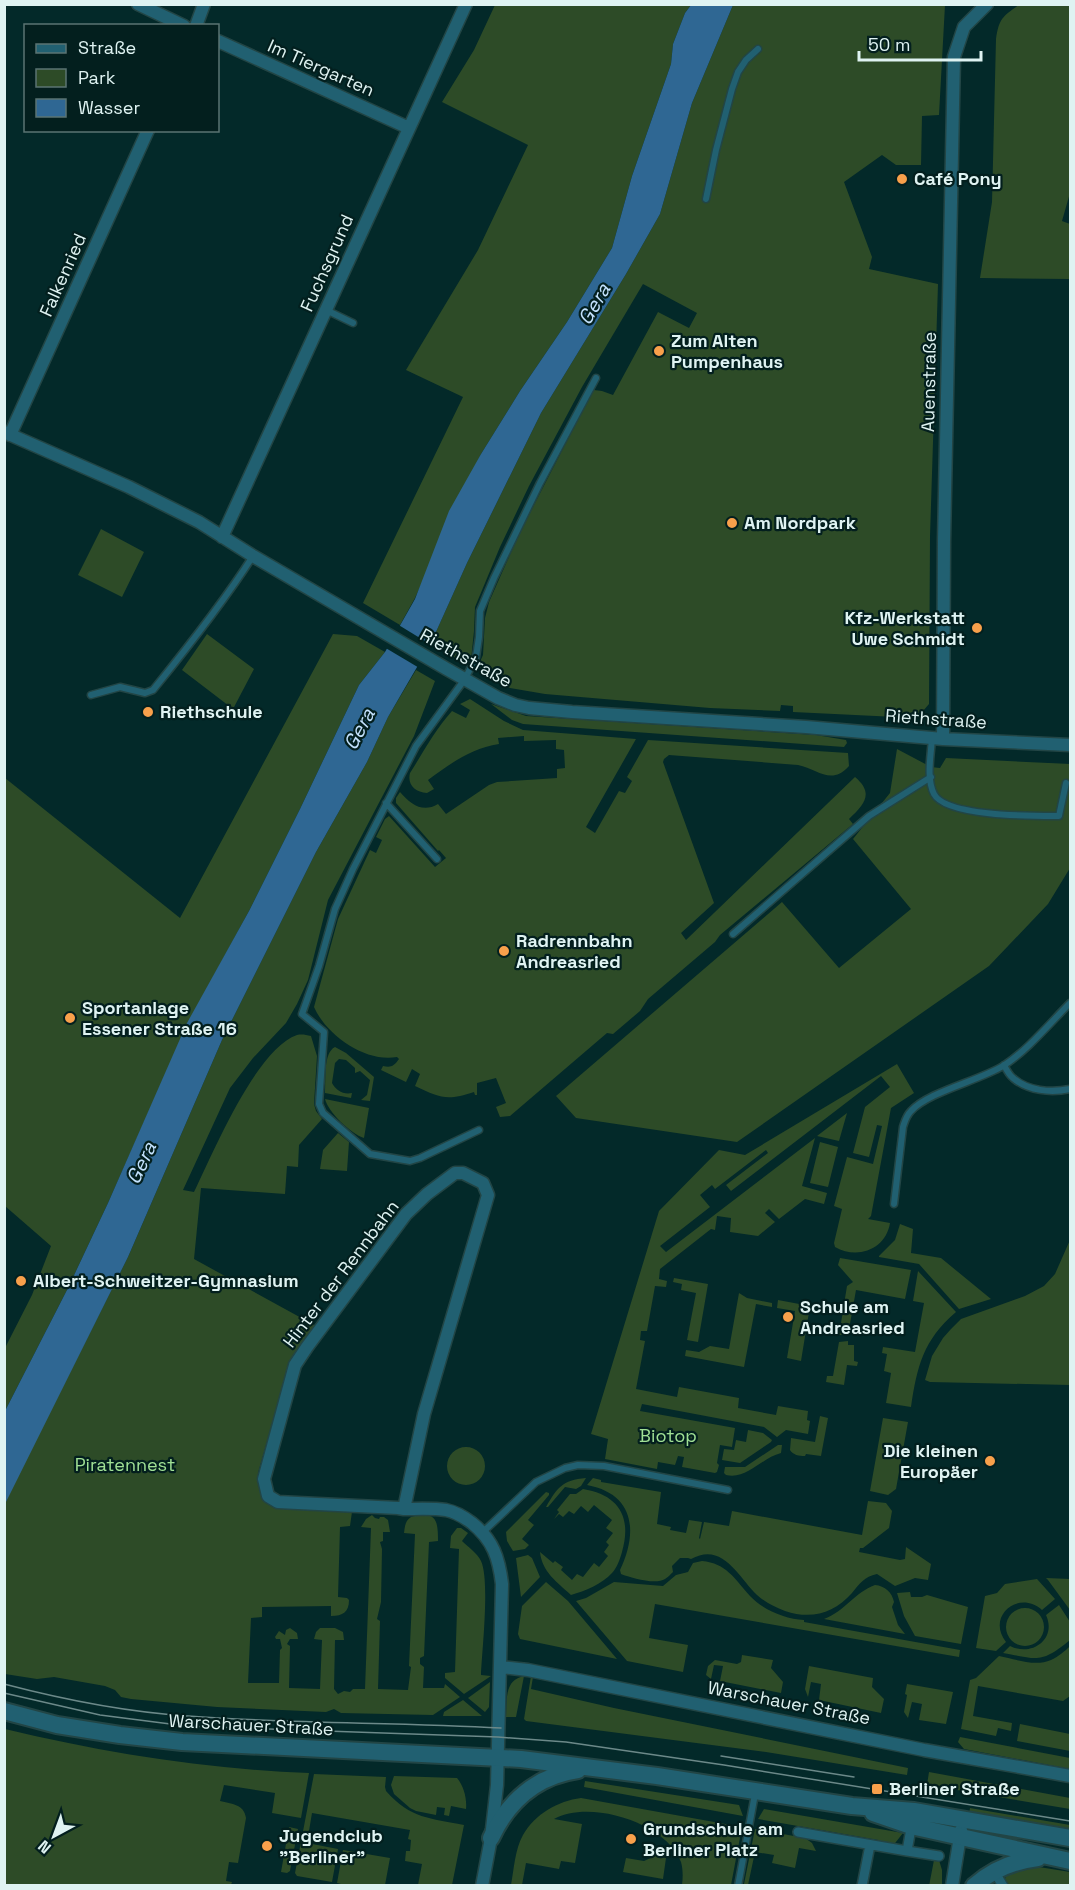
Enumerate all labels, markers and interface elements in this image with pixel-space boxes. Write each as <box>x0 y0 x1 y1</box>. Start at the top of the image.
legend <box>24 24 219 132</box>
scale bar <box>859 24 980 62</box>
text: 50 m <box>868 33 910 56</box>
street label: Im Tiergarten <box>264 34 378 101</box>
text: Straße <box>78 36 136 59</box>
text: Park <box>78 66 116 89</box>
text: Wasser <box>78 96 140 119</box>
place label: Café Pony <box>914 167 1002 190</box>
marker: Café Pony <box>895 172 909 186</box>
street label: Fuchsgrund <box>295 211 358 315</box>
street label: Falkenried <box>34 230 91 320</box>
water label: Gera <box>572 278 616 329</box>
place label: Zum Alten Pumpenhaus <box>671 329 783 373</box>
street label: Auenstraße <box>916 332 941 432</box>
marker: Zum Alten Pumpenhaus <box>652 344 666 358</box>
place label: Am Nordpark <box>744 511 856 534</box>
marker: Am Nordpark <box>725 516 739 530</box>
place label: Kfz-Werkstatt Uwe Schmidt <box>844 606 965 650</box>
marker: Kfz-Werkstatt Uwe Schmidt <box>970 621 984 635</box>
street label: Riethstraße <box>416 623 516 692</box>
place label: Riethschule <box>160 700 263 723</box>
water label: Gera <box>337 703 381 754</box>
street label: Riethstraße <box>884 703 988 734</box>
marker: Riethschule <box>141 705 155 719</box>
place label: Radrennbahn Andreasried <box>516 929 633 973</box>
marker: Radrennbahn Andreasried <box>497 944 511 958</box>
place label: Sportanlage Essener Straße 16 <box>82 996 237 1040</box>
marker: Sportanlage Essener Straße 16 <box>63 1011 77 1025</box>
water label: Gera <box>120 1137 162 1188</box>
street label: Hinter der Rennbahn <box>278 1195 404 1352</box>
place label: Albert-Schweitzer-Gymnasium <box>33 1269 299 1292</box>
marker: Albert-Schweitzer-Gymnasium <box>14 1274 28 1288</box>
place label: Schule am Andreasried <box>800 1295 905 1339</box>
marker: Schule am Andreasried <box>781 1310 795 1324</box>
park label: Biotop <box>639 1424 697 1447</box>
place label: Die kleinen Europäer <box>884 1439 978 1483</box>
park label: Piratennest <box>75 1453 175 1476</box>
marker: Die kleinen Europäer <box>983 1454 997 1468</box>
street label: Warschauer Straße <box>706 1675 872 1730</box>
street label: Warschauer Straße <box>168 1709 334 1740</box>
place label: Berliner Straße <box>889 1777 1020 1800</box>
marker: Berliner Straße <box>870 1782 884 1796</box>
north arrow <box>24 1806 84 1866</box>
place label: Grundschule am Berliner Platz <box>643 1817 783 1861</box>
place label: Jugendclub "Berliner" <box>279 1824 383 1868</box>
marker: Grundschule am Berliner Platz <box>624 1832 638 1846</box>
text: N <box>34 1835 55 1858</box>
marker: Jugendclub "Berliner" <box>260 1839 274 1853</box>

